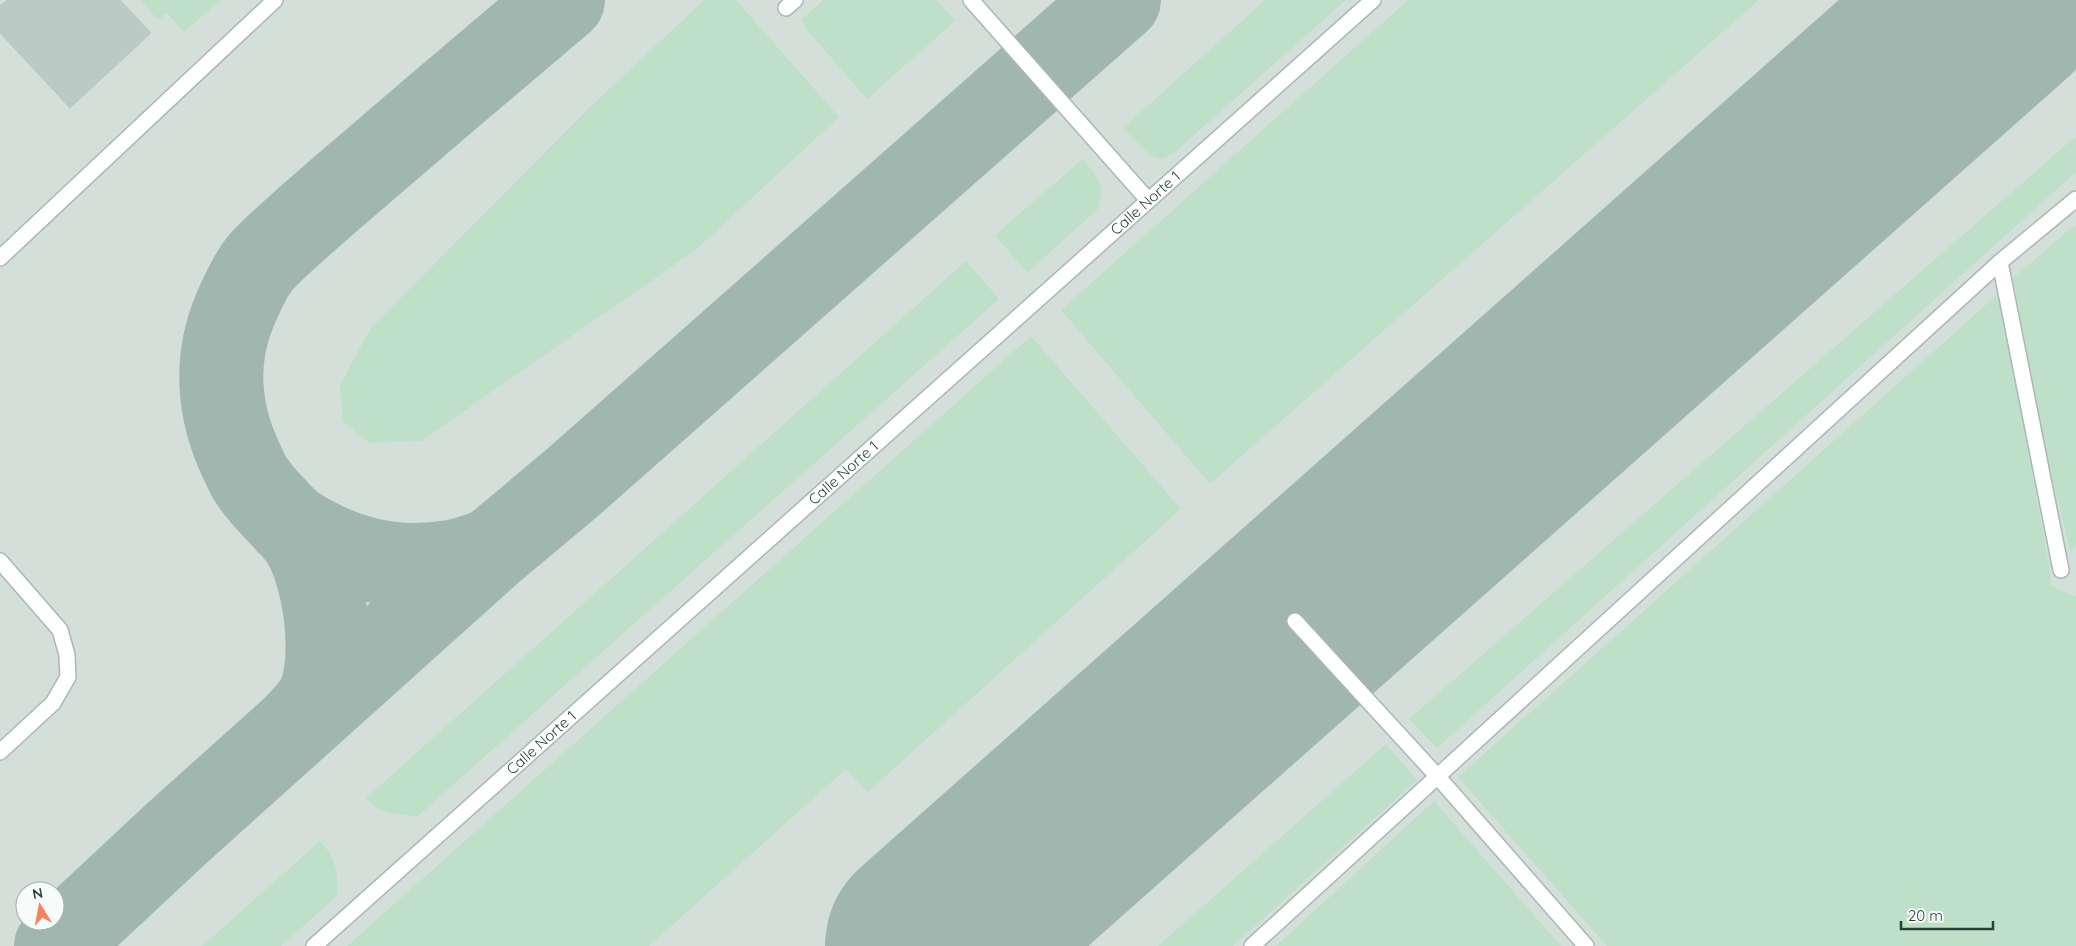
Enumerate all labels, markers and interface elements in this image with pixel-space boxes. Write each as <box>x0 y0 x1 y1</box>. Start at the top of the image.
street label: Calle Norte 1 <box>1106 167 1184 239</box>
street label: Calle Norte 1 <box>804 436 882 509</box>
street label: Calle Norte 1 <box>502 706 580 779</box>
north arrow <box>15 881 65 931</box>
text: N <box>31 883 44 903</box>
scale bar <box>1901 898 1994 930</box>
text: 20 m <box>1908 906 1943 925</box>

